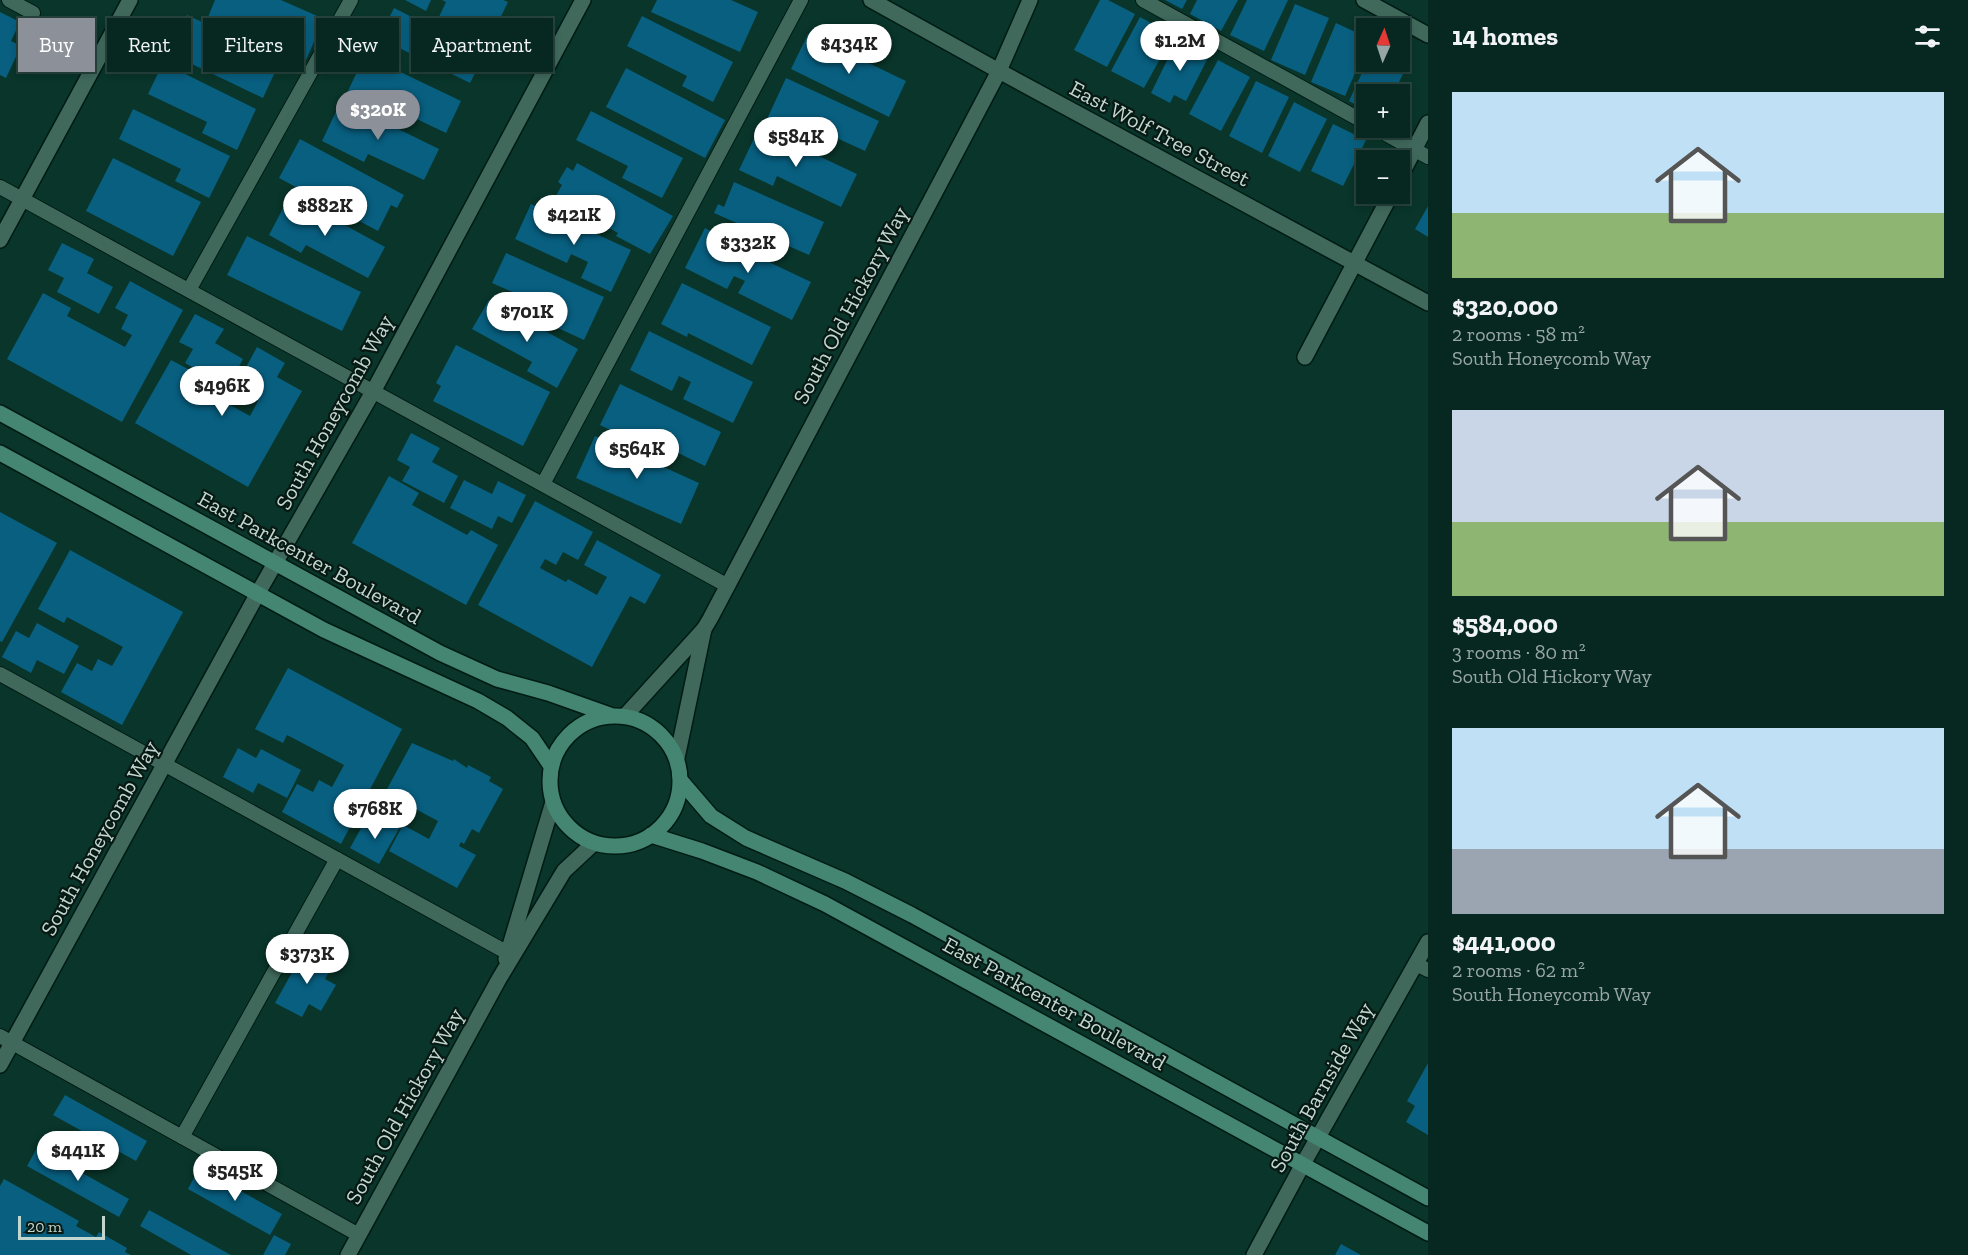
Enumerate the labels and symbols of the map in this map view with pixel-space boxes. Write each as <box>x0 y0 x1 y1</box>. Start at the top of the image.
north arrow <box>1356 18 1410 72</box>
pin: $1.2M <box>1138 21 1222 72</box>
pin: $434K <box>807 24 891 75</box>
street label: East Wolf Tree Street <box>1065 75 1255 193</box>
pin: $320K <box>336 90 420 141</box>
pin: $584K <box>754 117 838 168</box>
pin: $882K <box>283 186 367 237</box>
pin: $421K <box>532 195 616 246</box>
street label: South Old Hickory Way <box>787 201 914 409</box>
pin: $332K <box>706 223 790 274</box>
pin: $701K <box>485 292 569 343</box>
street label: South Honeycomb Way <box>270 309 400 515</box>
pin: $496K <box>180 366 264 417</box>
pin: $564K <box>595 429 679 480</box>
street label: East Parkcenter Boulevard <box>193 485 426 630</box>
street label: South Honeycomb Way <box>35 735 165 941</box>
pin: $768K <box>333 789 417 840</box>
street label: East Parkcenter Boulevard <box>938 931 1171 1076</box>
pin: $373K <box>265 934 349 985</box>
street label: South Barnside Way <box>1264 997 1380 1177</box>
street label: South Old Hickory Way <box>339 1003 470 1209</box>
pin: $441K <box>36 1131 120 1182</box>
pin: $545K <box>193 1151 277 1202</box>
scale bar <box>18 1213 105 1240</box>

